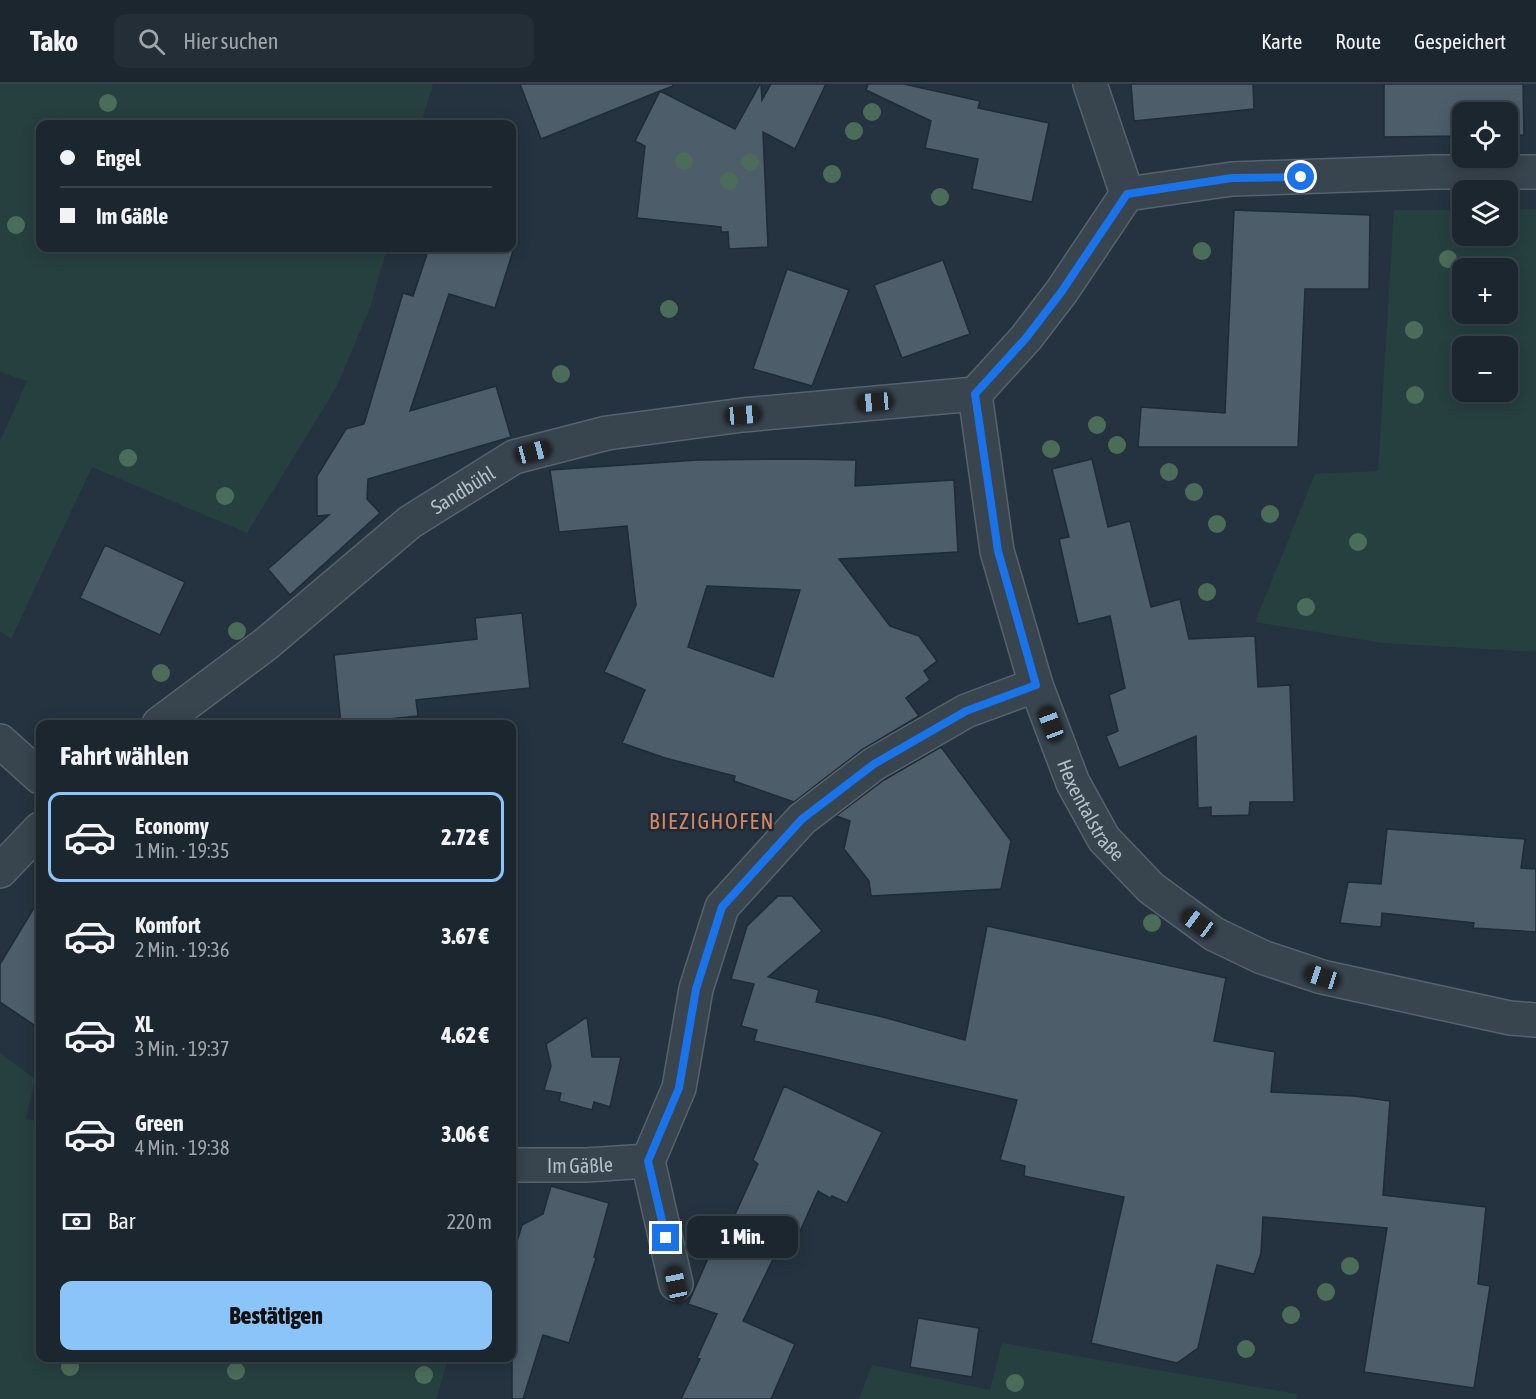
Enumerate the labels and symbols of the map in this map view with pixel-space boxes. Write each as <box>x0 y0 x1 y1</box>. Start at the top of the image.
route start <box>1287 163 1314 190</box>
car <box>856 391 894 413</box>
car <box>724 404 762 426</box>
car <box>513 439 553 465</box>
street label: Sandbühl <box>426 460 499 518</box>
car <box>1036 704 1066 744</box>
street label: Hexentalstraße <box>1054 756 1130 865</box>
district label: BIEZIGHOFEN <box>649 808 775 834</box>
car <box>1178 905 1218 941</box>
car <box>1302 963 1342 991</box>
street label: Im Gäßle <box>547 1152 614 1177</box>
callout: 1 Min. <box>687 1217 798 1259</box>
route end <box>652 1224 679 1251</box>
car <box>663 1265 689 1303</box>

